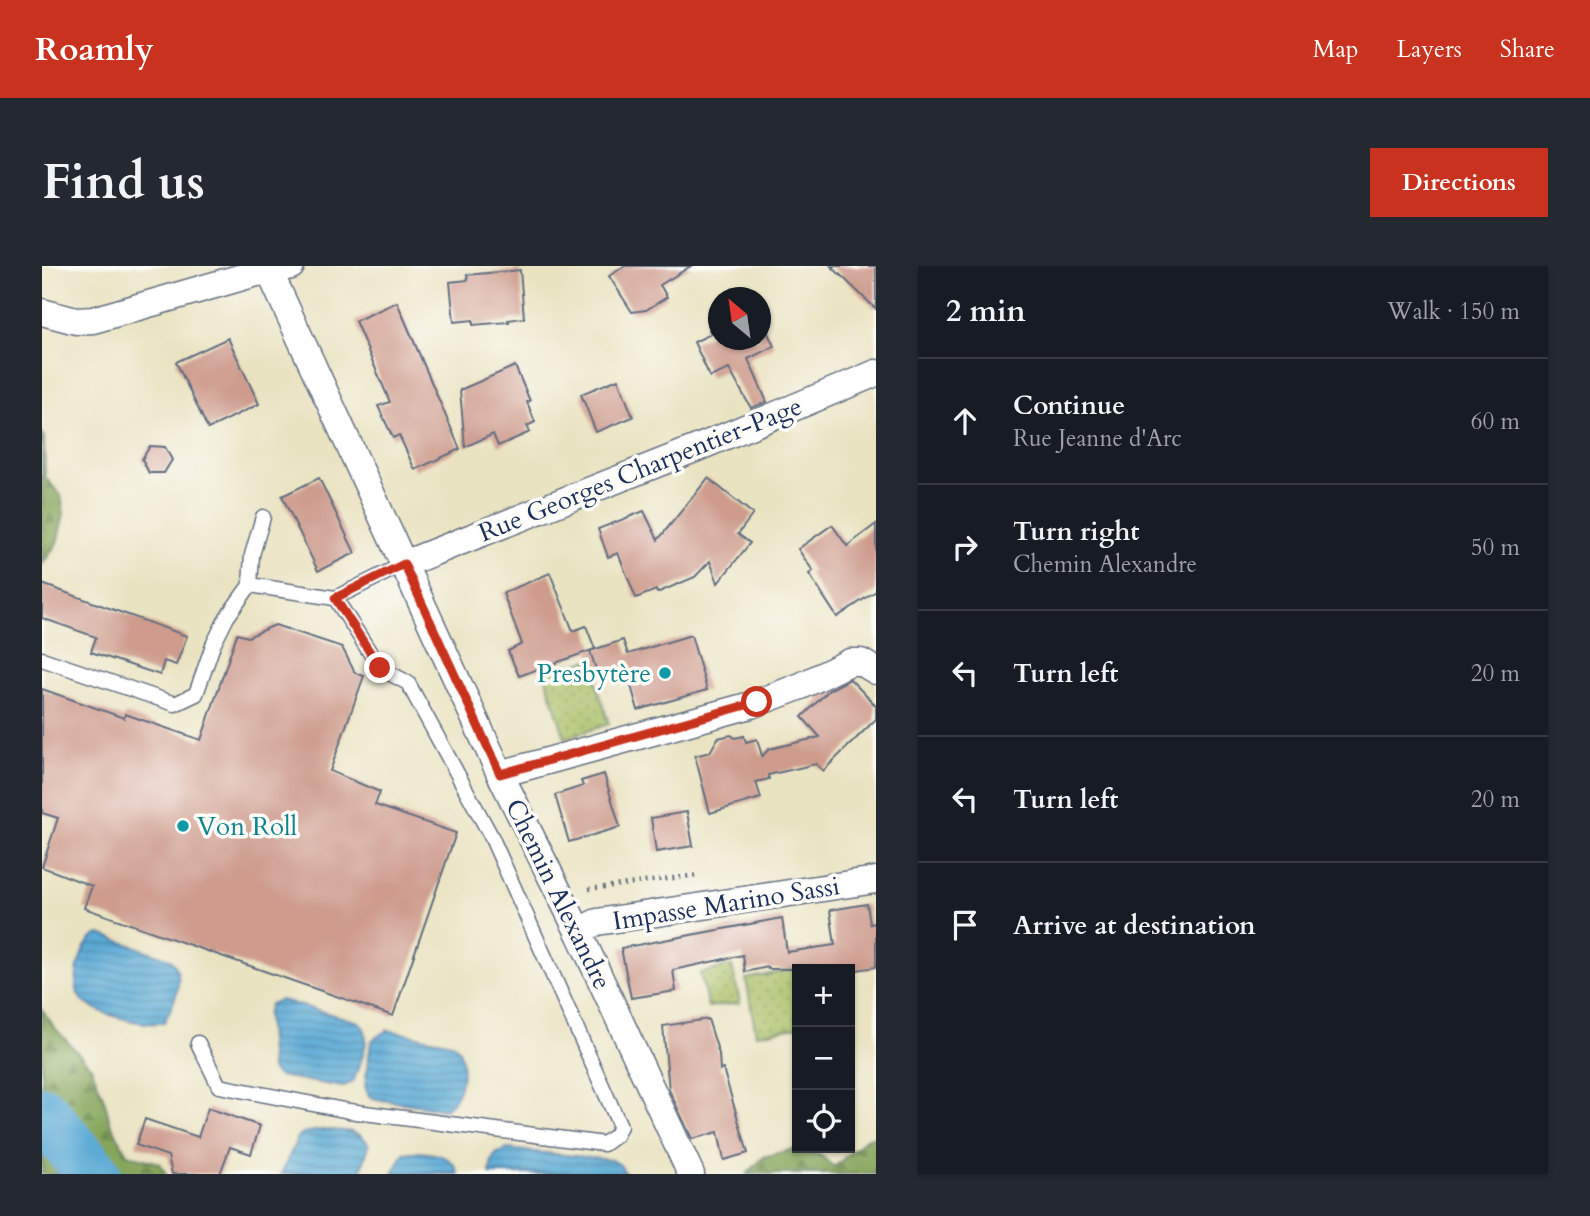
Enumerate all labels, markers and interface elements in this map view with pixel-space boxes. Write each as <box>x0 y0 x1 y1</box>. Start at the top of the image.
text: Roamly <box>35 27 154 72</box>
text: Map <box>1313 33 1359 66</box>
text: Layers <box>1397 33 1462 66</box>
text: Share <box>1500 33 1555 66</box>
button: Directions <box>1370 148 1548 217</box>
text: Find us <box>42 149 205 216</box>
north arrow <box>708 287 771 350</box>
text: 2 min <box>946 291 1026 332</box>
text: Walk · 150 m <box>1387 296 1520 327</box>
street label: Rue Georges Charpentier-Page <box>473 388 807 550</box>
text: Continue <box>1013 388 1125 423</box>
icon: ahead <box>946 402 984 440</box>
text: 60 m <box>1471 406 1520 437</box>
text: Rue Jeanne d'Arc <box>1013 423 1182 454</box>
text: Turn right <box>1013 514 1140 549</box>
icon: right <box>946 528 984 566</box>
text: 50 m <box>1471 532 1520 563</box>
text: Chemin Alexandre <box>1013 549 1197 580</box>
route end <box>364 652 395 683</box>
icon: left <box>946 654 984 692</box>
place label: Presbytère <box>537 656 651 691</box>
text: Turn left <box>1013 656 1118 691</box>
text: 20 m <box>1471 658 1520 689</box>
marker: Presbytère <box>657 665 673 681</box>
route start <box>741 686 772 717</box>
icon: left <box>946 780 984 818</box>
text: Turn left <box>1013 782 1118 817</box>
text: 20 m <box>1471 784 1520 815</box>
street label: Chemin Alexandre <box>497 793 620 995</box>
place label: Von Roll <box>197 809 298 844</box>
marker: Von Roll <box>175 818 191 834</box>
street label: Impasse Marino Sassi <box>610 868 842 939</box>
icon: arrive <box>946 906 984 944</box>
text: Arrive at destination <box>1013 908 1256 943</box>
map controls <box>792 964 855 1153</box>
button: + <box>792 964 855 1027</box>
button: − <box>792 1027 855 1090</box>
button: locate <box>792 1090 855 1153</box>

